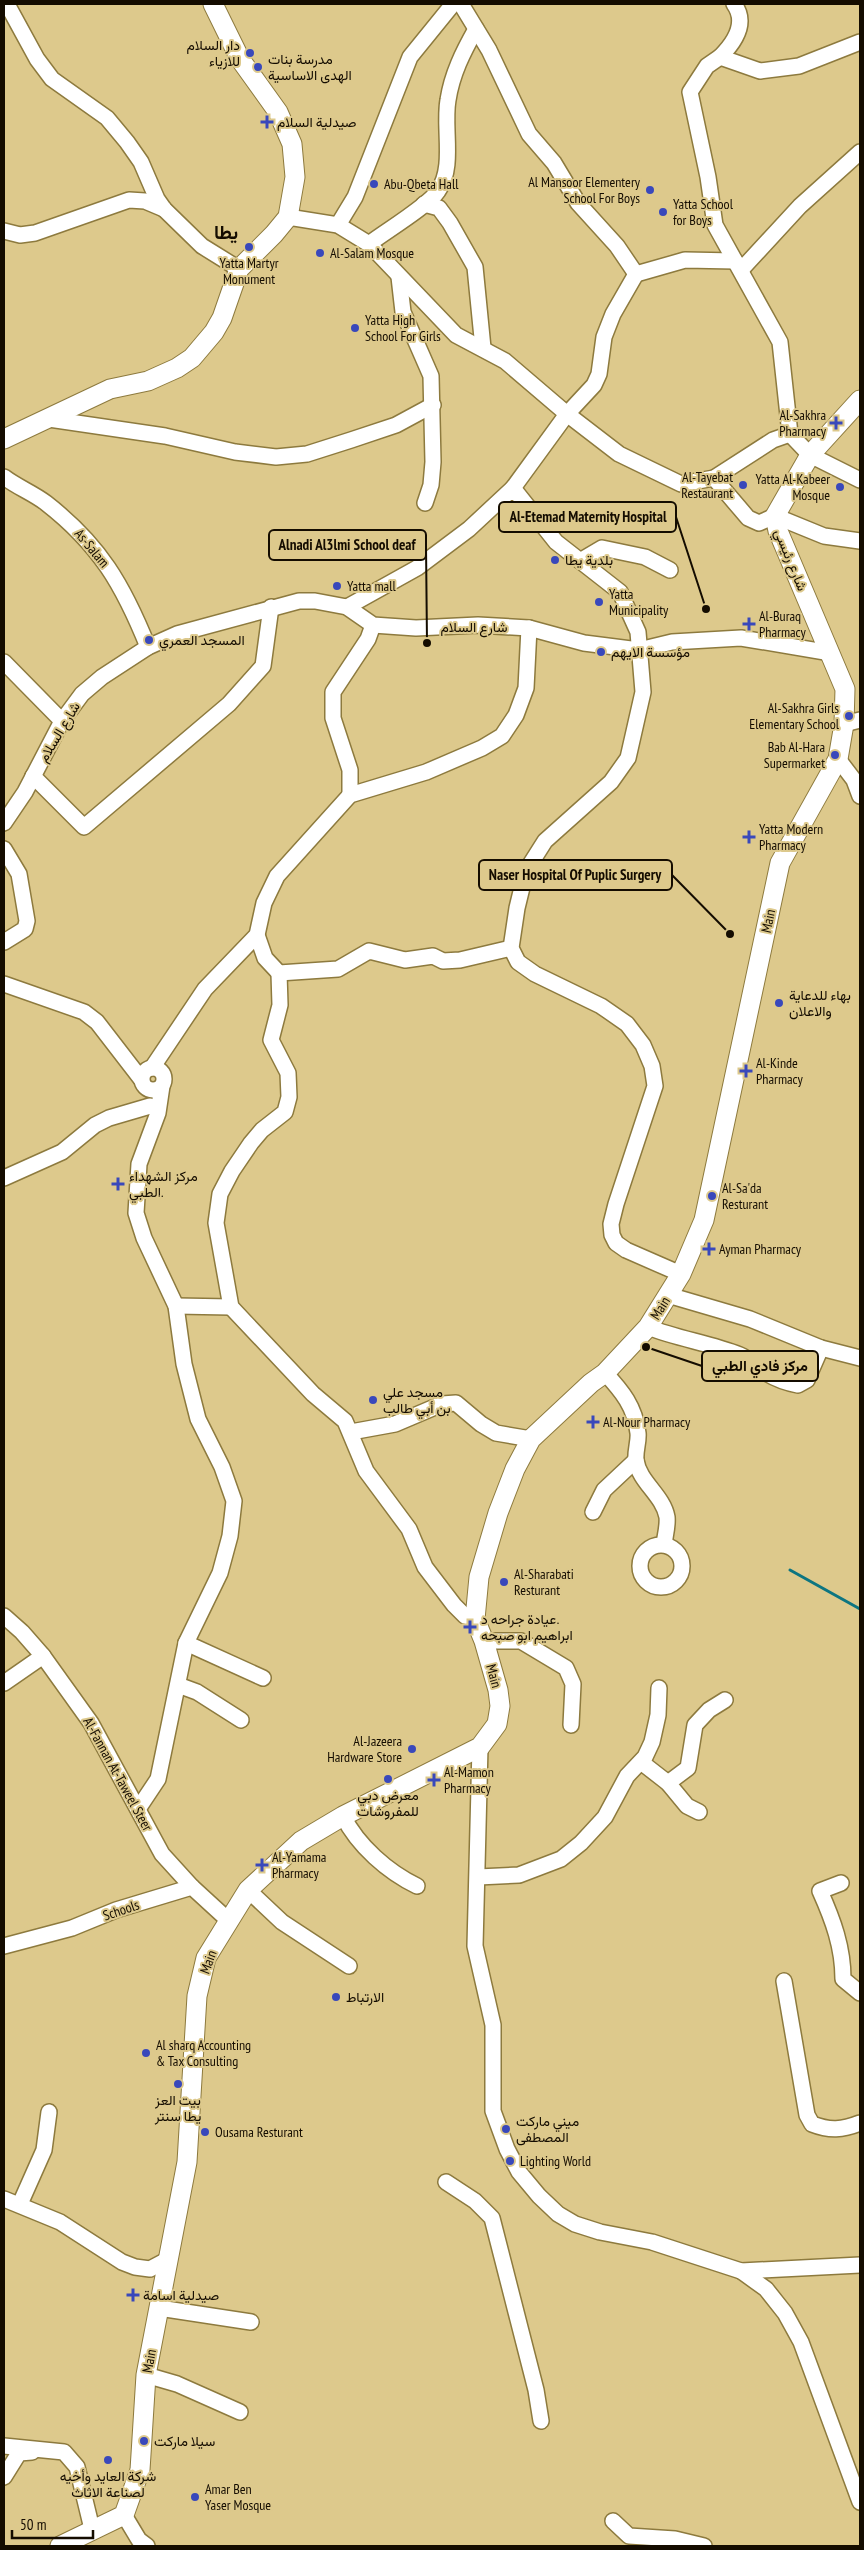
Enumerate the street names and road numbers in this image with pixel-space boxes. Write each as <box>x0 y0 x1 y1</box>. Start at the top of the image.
street label: As-Salam <box>71 525 113 571</box>
street label: شارع رئيسي <box>768 526 812 595</box>
street label: شارع السلام <box>441 618 508 638</box>
street label: شارع السلام <box>34 699 86 766</box>
street label: Main <box>757 908 779 934</box>
street label: Main <box>646 1293 674 1323</box>
street label: Main <box>482 1662 506 1690</box>
street label: Al-Fannan At-Taweel Steer <box>79 1714 157 1834</box>
street label: Schools <box>100 1895 142 1925</box>
street label: Main <box>195 1948 221 1976</box>
street label: Main <box>138 2348 160 2374</box>

